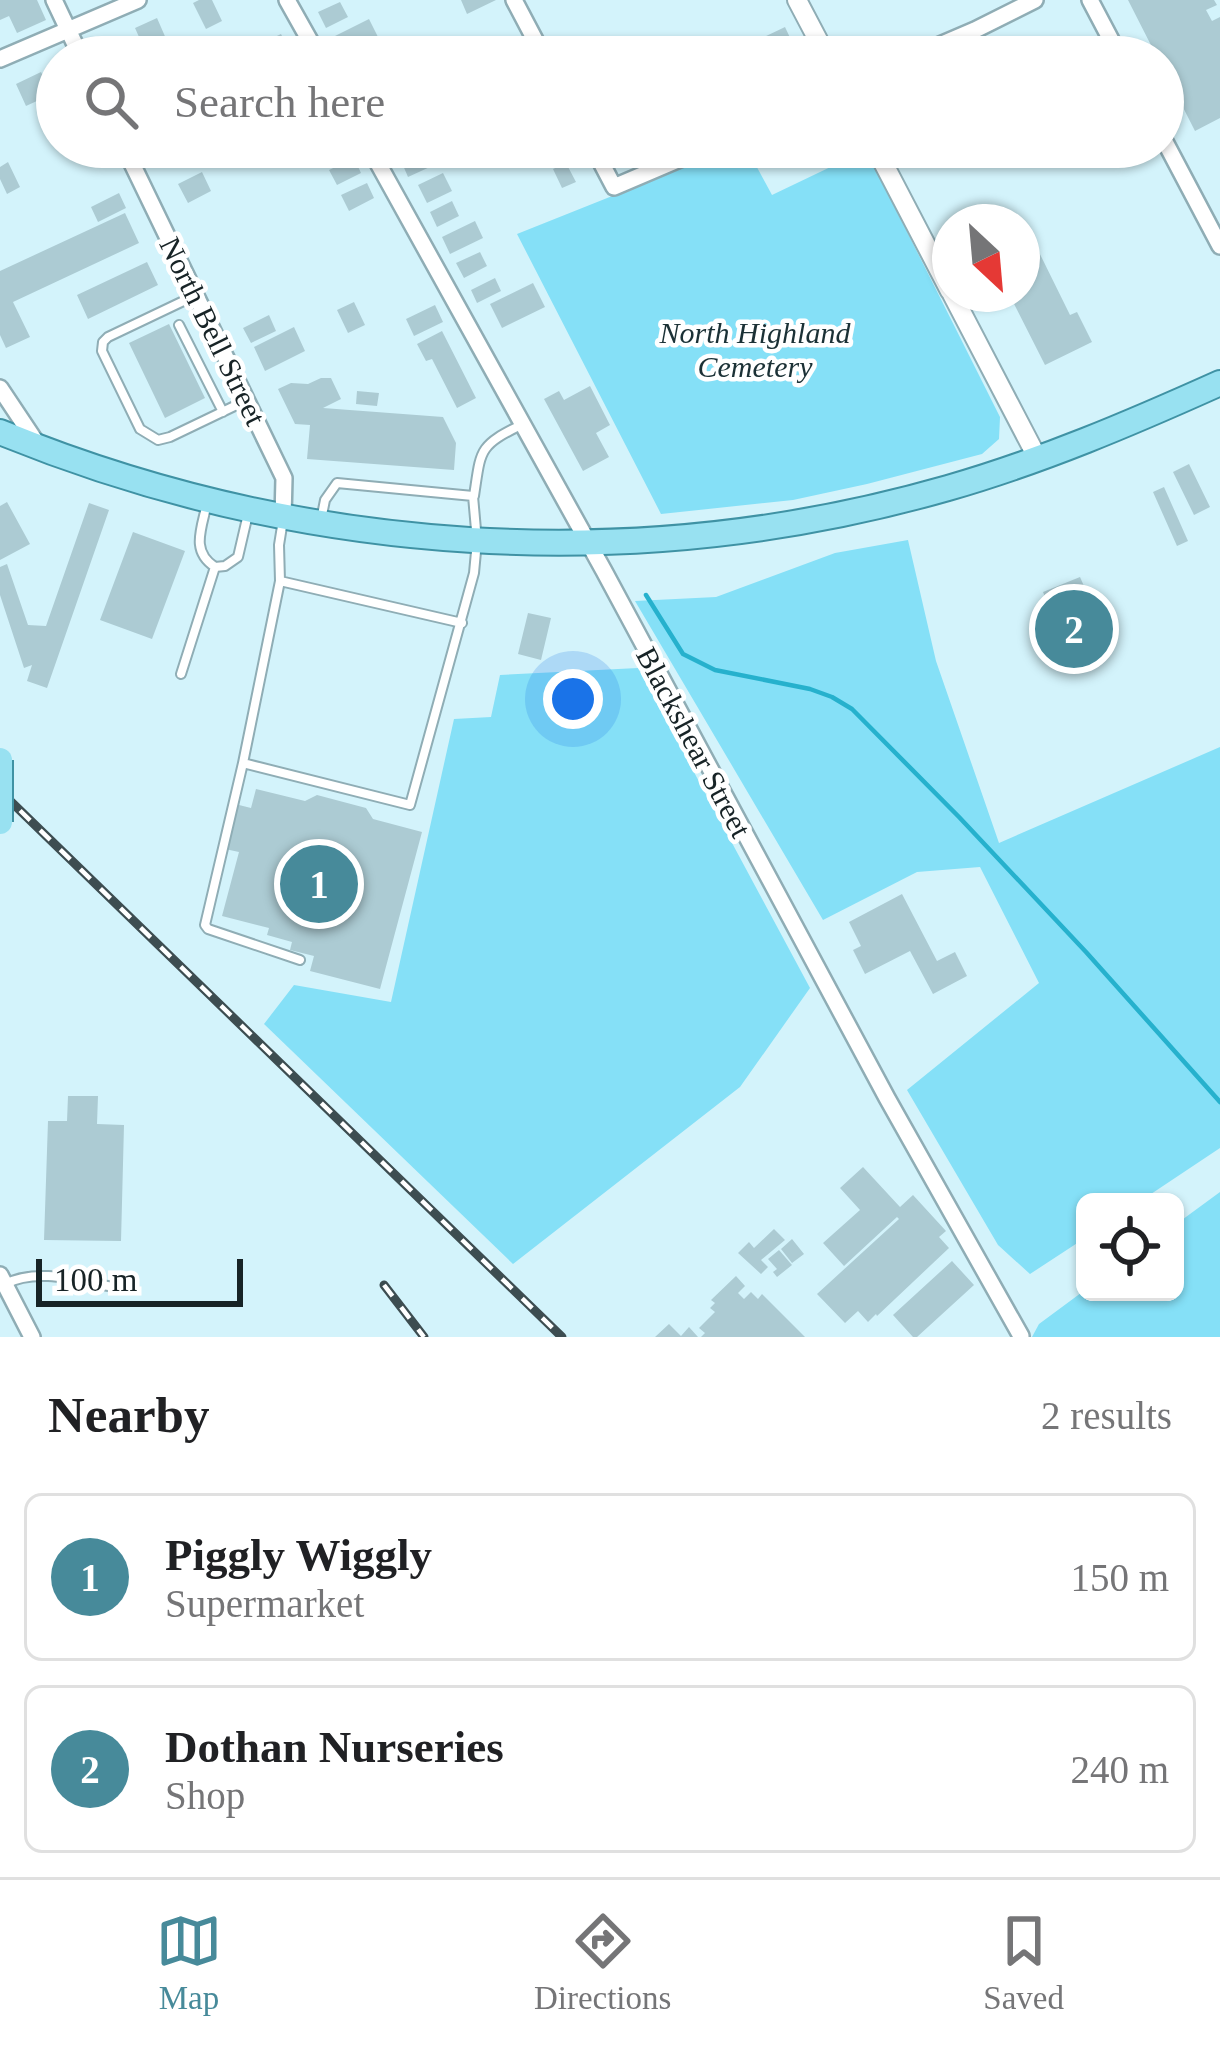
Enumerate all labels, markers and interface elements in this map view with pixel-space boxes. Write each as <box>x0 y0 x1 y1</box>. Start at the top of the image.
search box <box>36 36 1184 168</box>
icon: search <box>78 69 144 135</box>
text: Search here <box>174 77 385 127</box>
north arrow <box>932 204 1040 312</box>
street label: North Bell Street <box>153 232 273 431</box>
park label: North Highland Cemetery <box>659 316 851 383</box>
pin: 2 <box>1035 584 1113 674</box>
street label: Blackshear Street <box>630 641 758 843</box>
your location <box>543 669 603 729</box>
pin: 1 <box>280 839 358 929</box>
map controls <box>1076 1193 1184 1301</box>
button: locate <box>1076 1193 1184 1301</box>
scale bar <box>36 1253 243 1306</box>
text: 100 m <box>54 1262 137 1298</box>
text: Nearby <box>48 1387 209 1443</box>
text: 2 results <box>1041 1394 1172 1437</box>
text: Piggly Wiggly <box>165 1530 432 1580</box>
text: 1 <box>80 1556 100 1599</box>
text: 150 m <box>1070 1556 1169 1599</box>
text: Supermarket <box>165 1582 364 1625</box>
text: Dothan Nurseries <box>165 1722 504 1772</box>
text: 2 <box>80 1748 100 1791</box>
text: 240 m <box>1070 1748 1169 1791</box>
text: Shop <box>165 1774 245 1817</box>
tab: Map <box>156 1908 222 2017</box>
tab: Directions <box>534 1908 671 2017</box>
tab: Saved <box>983 1908 1064 2017</box>

